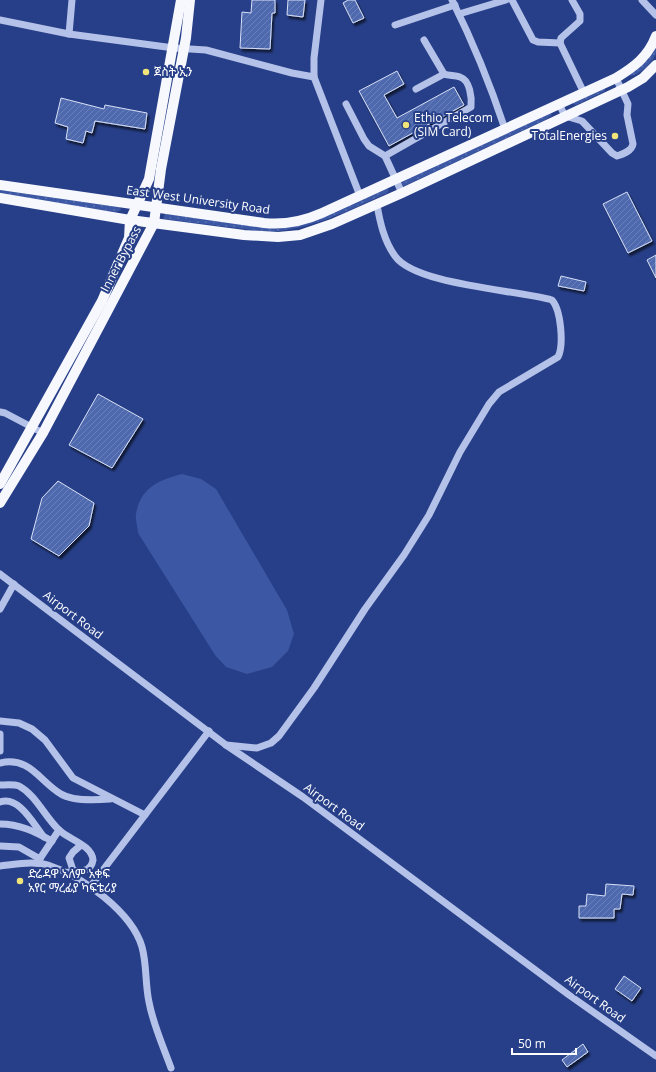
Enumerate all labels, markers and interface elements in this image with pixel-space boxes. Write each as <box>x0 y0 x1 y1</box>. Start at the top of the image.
place label: ጀስት ኢን <box>154 63 193 80</box>
marker: ጀስት ኢን <box>141 67 151 77</box>
place label: Ethio Telecom (SIM Card) <box>414 109 493 140</box>
marker: Ethio Telecom (SIM Card) <box>401 120 411 130</box>
place label: TotalEnergies <box>532 127 607 144</box>
marker: TotalEnergies <box>610 131 620 141</box>
street label: East West University Road <box>125 181 271 218</box>
street label: Inner Bypass <box>96 223 145 295</box>
street label: Airport Road <box>40 586 107 643</box>
street label: Airport Road <box>301 779 368 834</box>
place label: ድሬዳዋ አለም አቀፍ አየር ማረፊያ ካፍቴሪያ <box>28 865 117 896</box>
marker: ድሬዳዋ አለም አቀፍ አየር ማረፊያ ካፍቴሪያ <box>15 876 25 886</box>
street label: Airport Road <box>562 971 629 1026</box>
scale bar <box>512 1030 576 1056</box>
text: 50 m <box>518 1035 546 1052</box>

